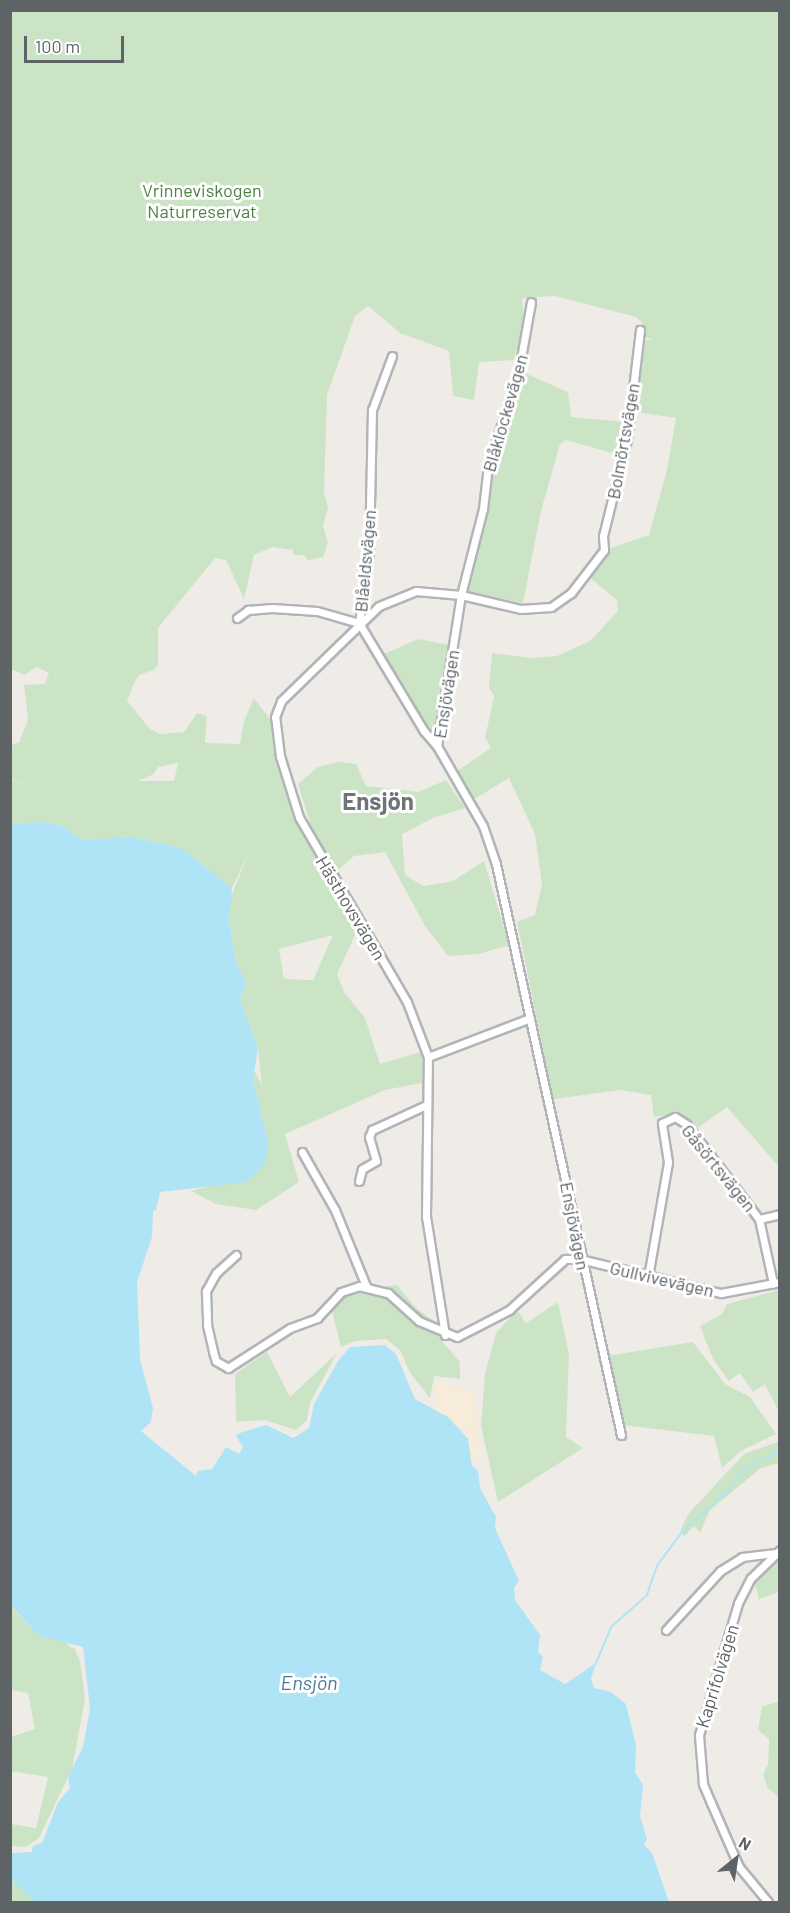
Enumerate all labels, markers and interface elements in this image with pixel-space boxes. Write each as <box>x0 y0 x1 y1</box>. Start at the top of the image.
scale bar <box>27 24 128 62</box>
text: 100 m <box>35 35 80 57</box>
park label: Vrinneviskogen Naturreservat <box>142 180 262 222</box>
street label: Blåklockevägen <box>478 352 532 474</box>
street label: Bolmörtsvägen <box>602 381 644 501</box>
street label: Blåeldsvägen <box>350 509 380 613</box>
street label: Ensjövägen <box>428 648 464 740</box>
district label: Ensjön <box>342 787 414 815</box>
street label: Hästhovsvägen <box>311 852 391 964</box>
street label: Gåsörtsvägen <box>677 1120 761 1216</box>
street label: Ensjövägen <box>556 1180 594 1272</box>
street label: Gullvivevägen <box>608 1257 716 1301</box>
street label: Kaprifolvägen <box>691 1622 743 1730</box>
water label: Ensjön <box>280 1670 338 1694</box>
north arrow <box>706 1829 766 1889</box>
text: N <box>736 1832 755 1854</box>

